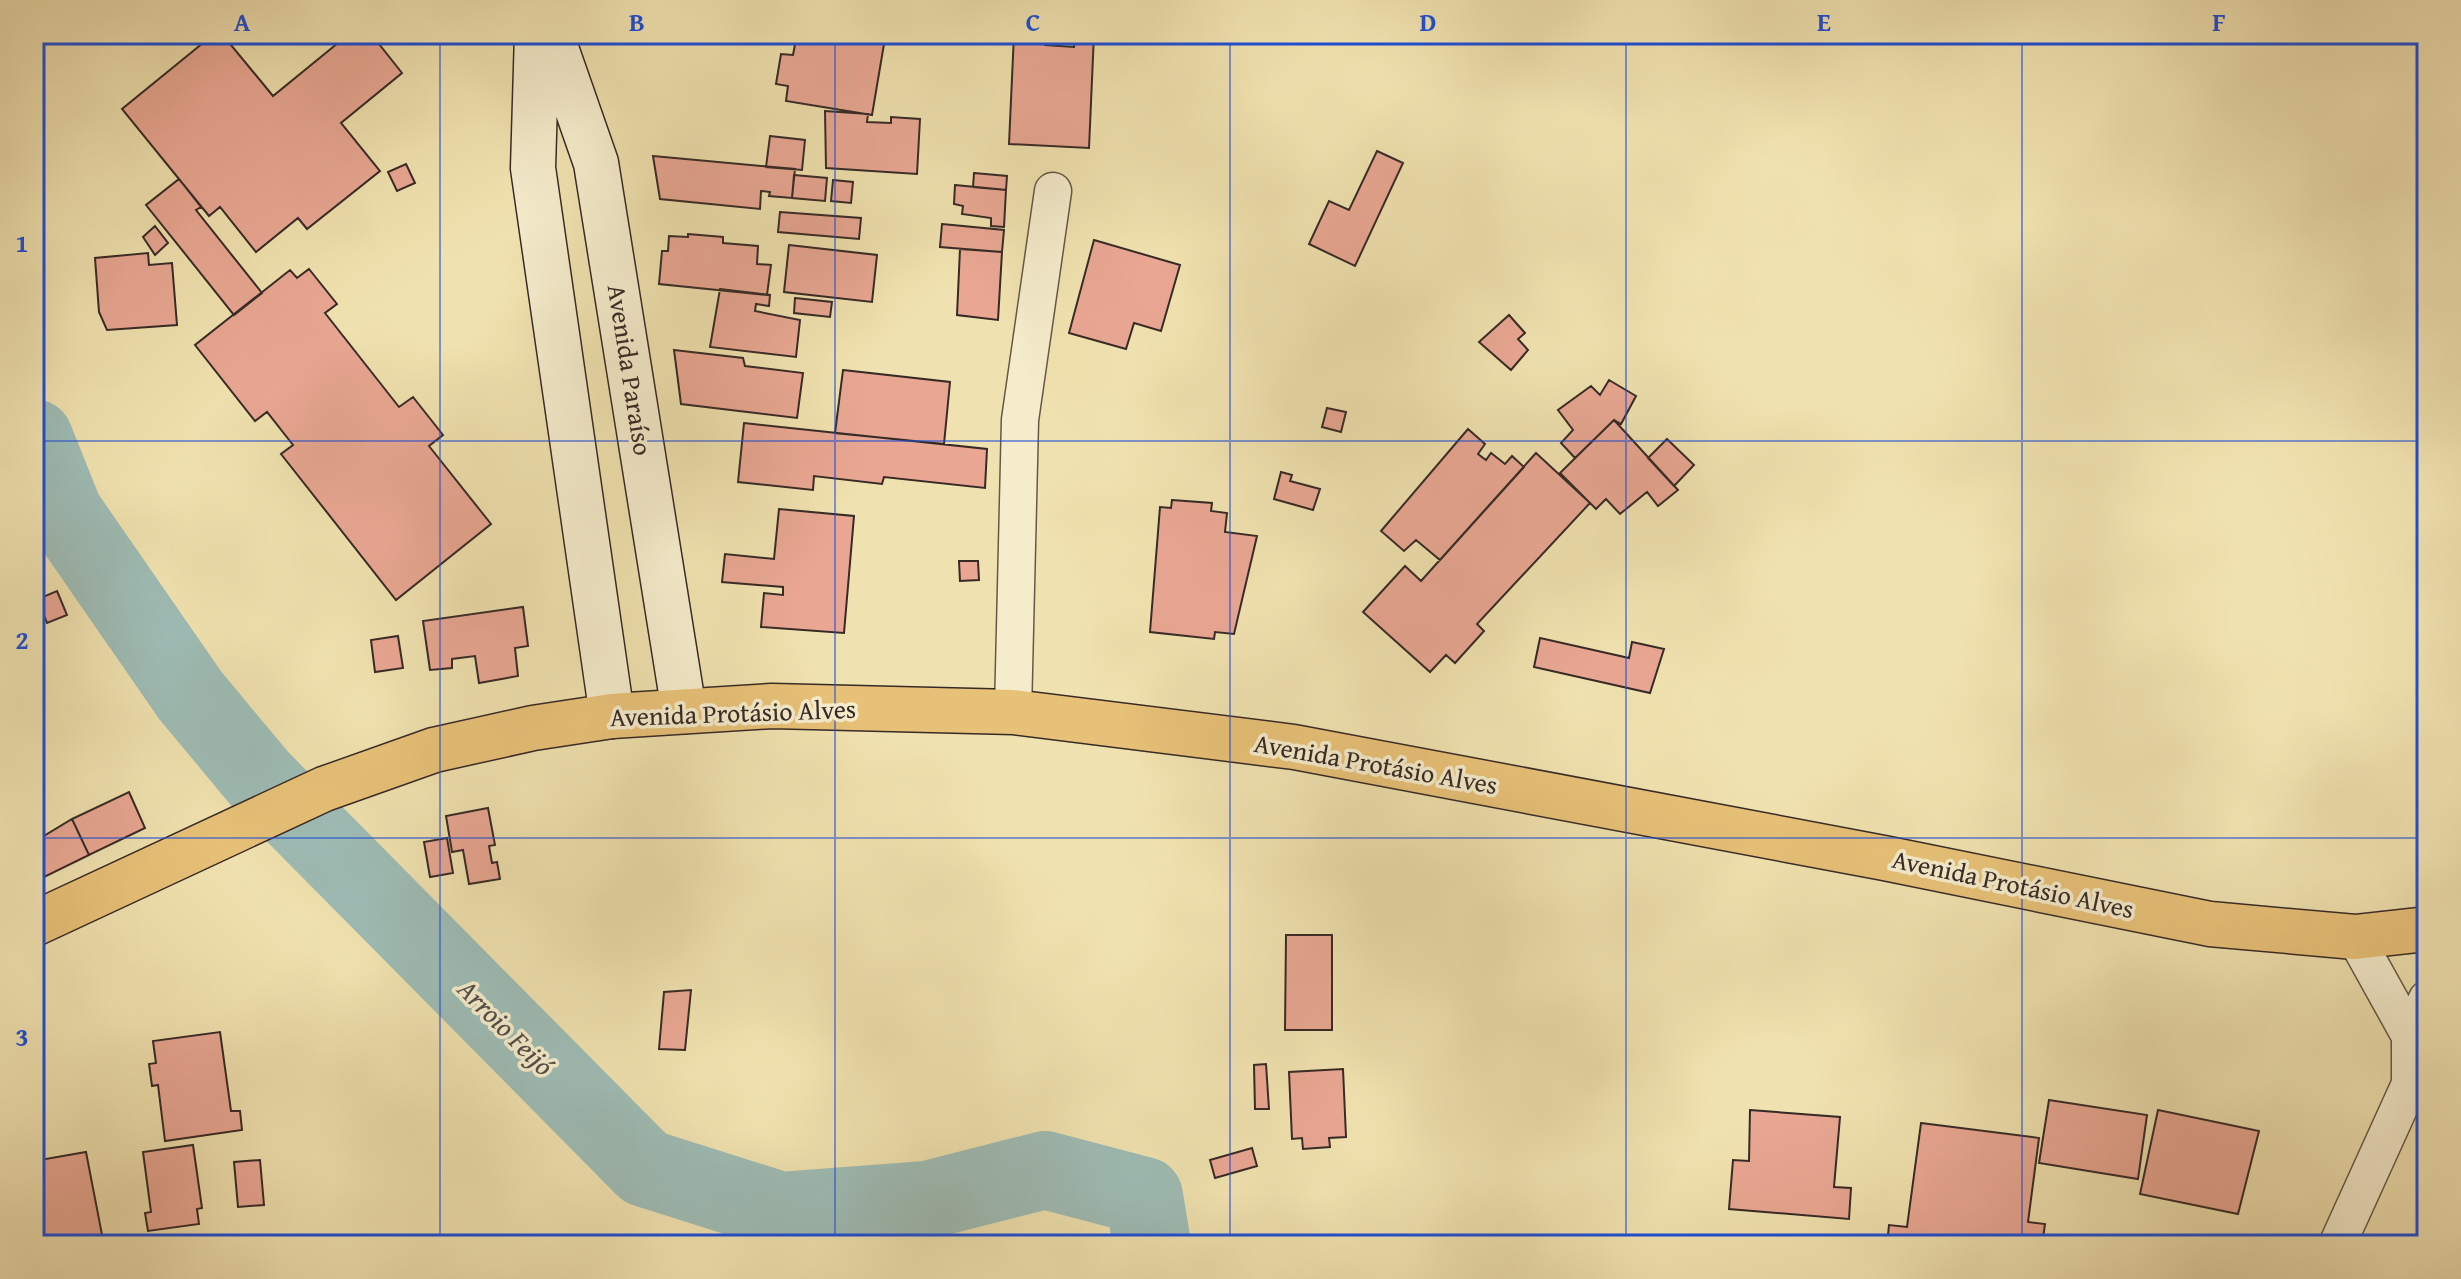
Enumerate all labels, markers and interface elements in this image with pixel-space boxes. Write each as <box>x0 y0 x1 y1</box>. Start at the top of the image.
text: A <box>234 2 251 41</box>
text: B <box>629 2 645 41</box>
text: C <box>1026 2 1040 41</box>
text: D <box>1420 2 1436 41</box>
text: E <box>1817 2 1831 41</box>
text: F <box>2212 2 2226 41</box>
text: 1 <box>15 223 29 262</box>
street label: Avenida Paraíso <box>598 282 663 458</box>
text: 2 <box>15 620 29 659</box>
street label: Avenida Protásio Alves <box>609 689 857 736</box>
street label: Avenida Protásio Alves <box>1251 723 1501 804</box>
street label: Avenida Protásio Alves <box>1889 839 2138 928</box>
water label: Arroio Feijó <box>448 968 564 1084</box>
text: 3 <box>15 1017 29 1056</box>

